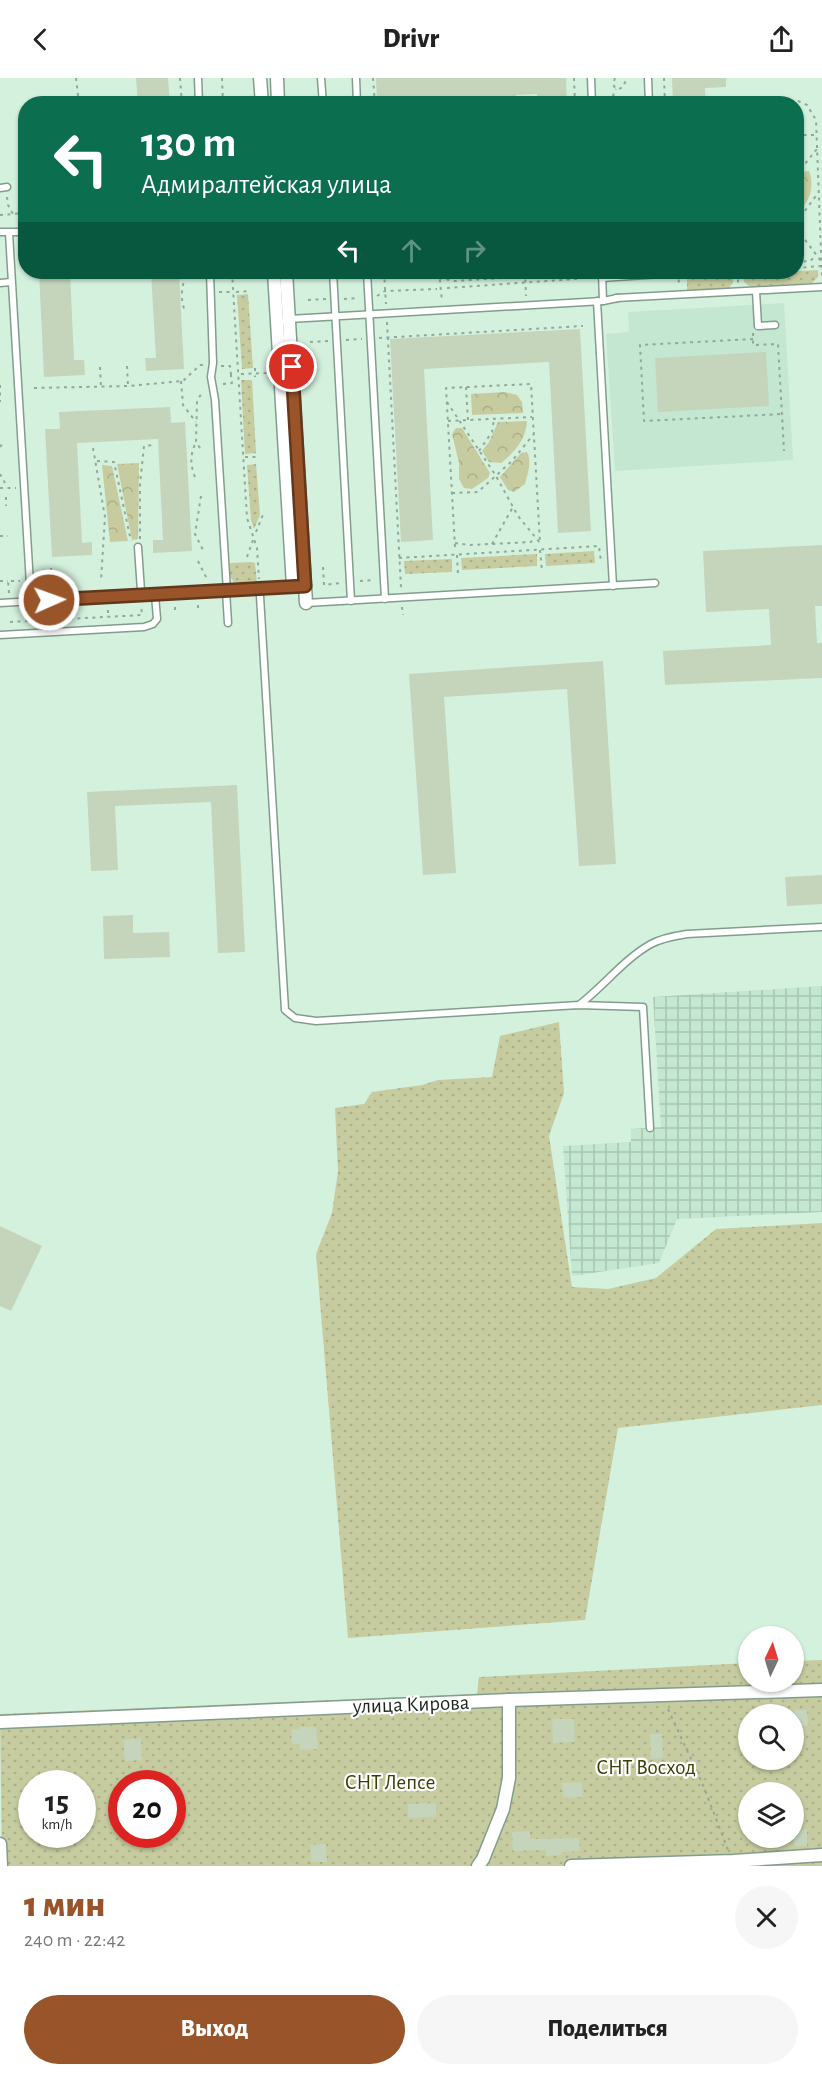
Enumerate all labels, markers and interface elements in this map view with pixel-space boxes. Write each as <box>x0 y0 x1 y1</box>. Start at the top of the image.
icon: back <box>24 23 57 56</box>
icon: share <box>765 23 798 56</box>
text: Drivr <box>383 25 439 52</box>
icon: left <box>42 120 120 198</box>
text: 130 m <box>141 122 236 164</box>
text: Адмиралтейская улица <box>141 171 392 198</box>
icon: left <box>332 234 365 267</box>
icon: ahead <box>395 234 428 267</box>
icon: right <box>458 234 491 267</box>
pin <box>266 341 317 392</box>
icon: arrive <box>275 350 308 383</box>
position arrow <box>17 568 81 632</box>
north arrow <box>738 1626 804 1692</box>
map controls <box>738 1626 804 1848</box>
street label: улица Кирова <box>351 1692 470 1717</box>
button: search <box>738 1704 804 1770</box>
park label: СНТ Восход <box>596 1757 696 1778</box>
speed limit sign: 20 <box>108 1770 186 1848</box>
park label: СНТ Лепсе <box>345 1772 435 1793</box>
button: layers <box>738 1782 804 1848</box>
text: 15 <box>45 1787 69 1817</box>
text: km/h <box>42 1817 72 1832</box>
button: close <box>735 1886 798 1949</box>
text: 1 мин <box>24 1887 106 1923</box>
text: 240 m · 22:42 <box>24 1930 125 1950</box>
button: Выход <box>24 1995 405 2064</box>
button: Поделиться <box>417 1995 798 2064</box>

